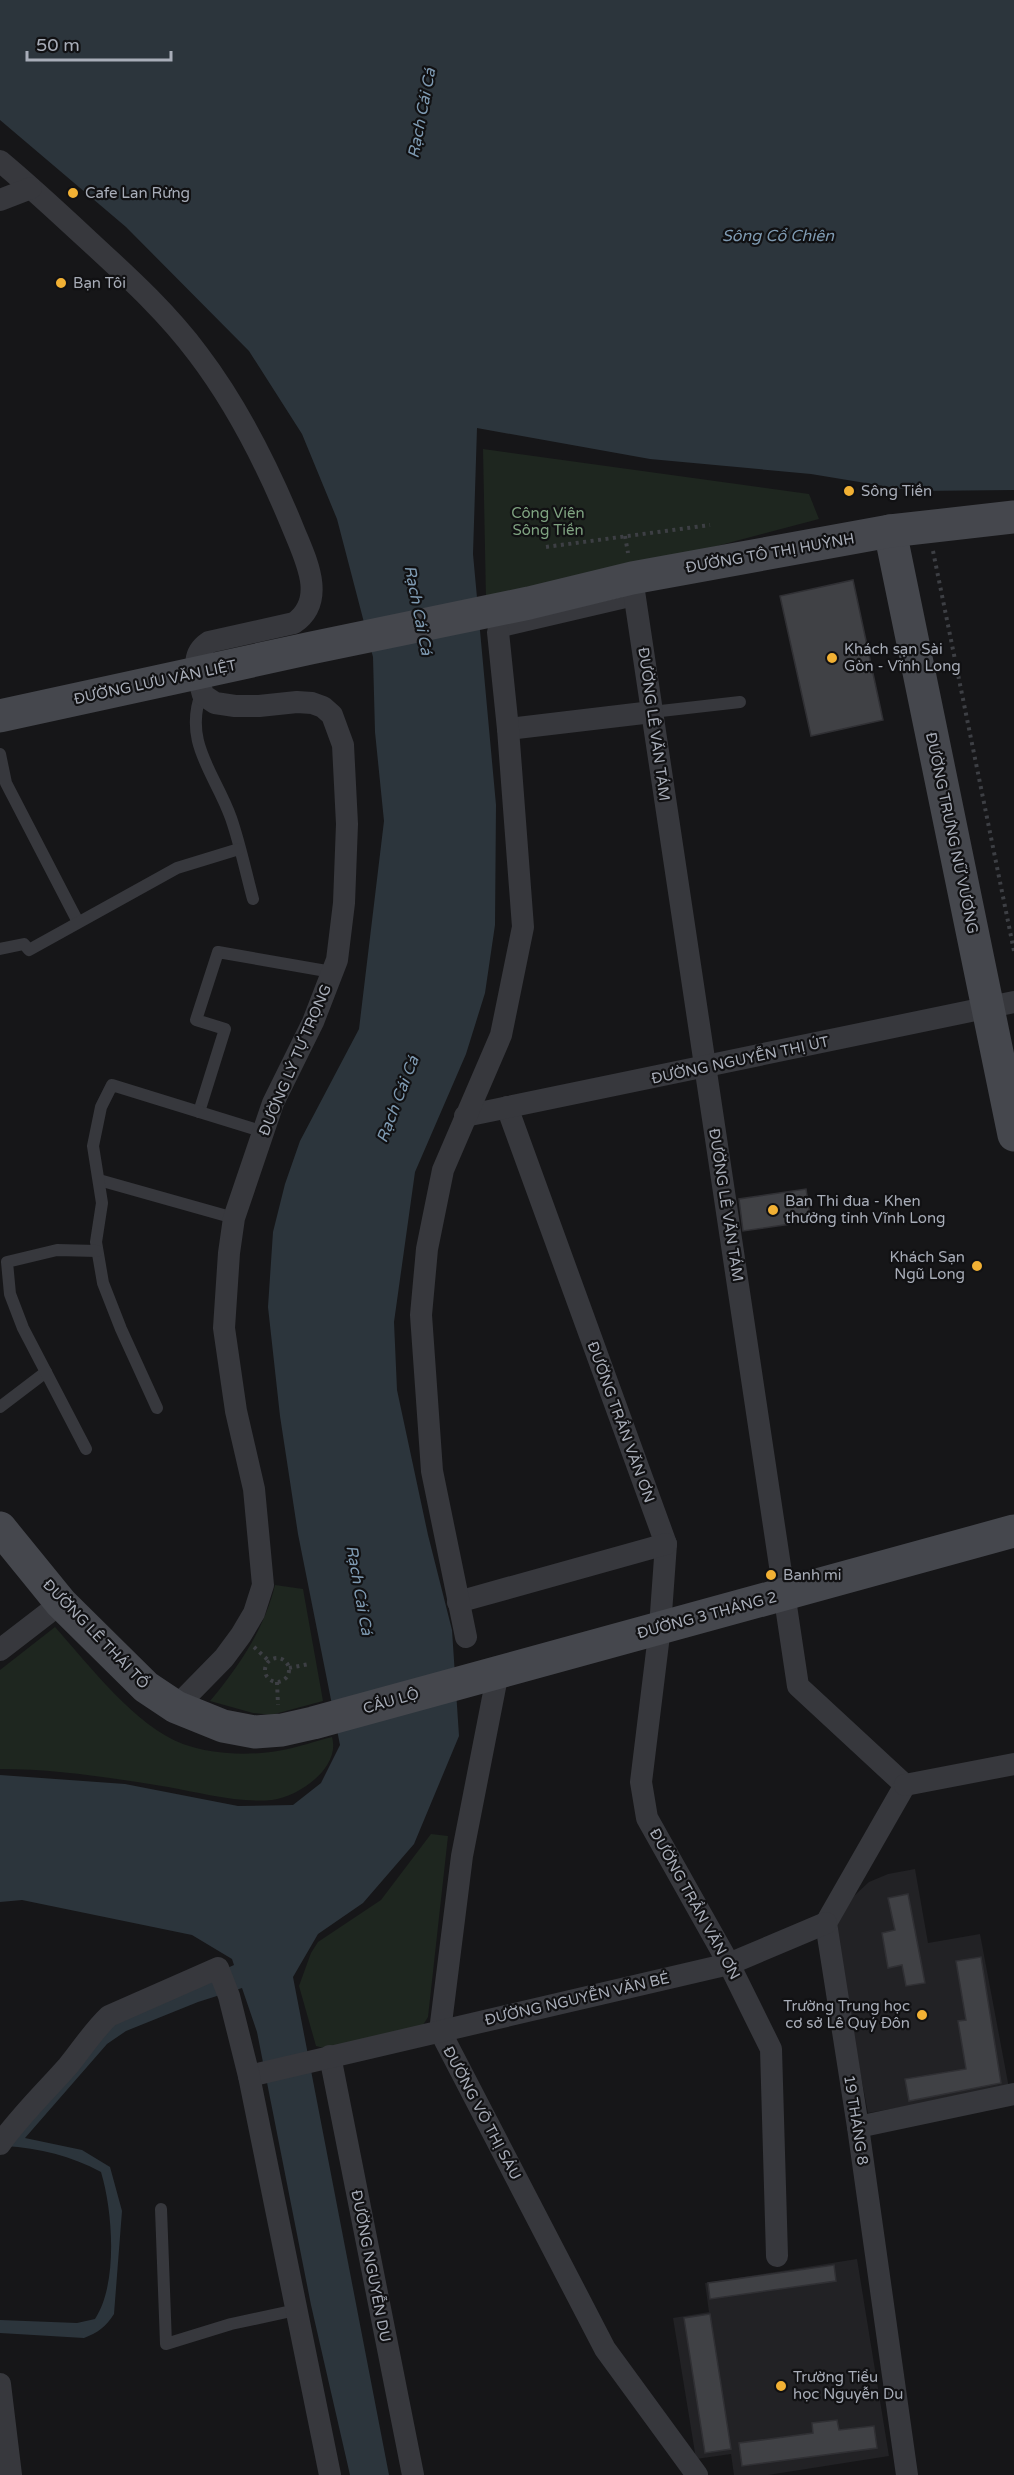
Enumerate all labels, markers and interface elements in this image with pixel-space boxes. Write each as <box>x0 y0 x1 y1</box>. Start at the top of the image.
scale bar <box>27 24 171 62</box>
text: 50 m <box>36 34 80 56</box>
water label: Rạch Cái Cá <box>403 66 441 160</box>
place label: Cafe Lan Rừng <box>85 184 190 202</box>
marker: Cafe Lan Rừng <box>66 186 80 200</box>
water label: Sông Cổ Chiên <box>722 226 835 246</box>
place label: Bạn Tôi <box>73 274 126 292</box>
marker: Bạn Tôi <box>54 276 68 290</box>
place label: Sông Tiền <box>861 482 932 500</box>
marker: Sông Tiền <box>842 484 856 498</box>
park label: Công Viên Sông Tiền <box>511 504 585 539</box>
street label: ĐƯỜNG TÔ THỊ HUỲNH <box>684 529 856 577</box>
water label: Rạch Cái Cá <box>400 564 437 658</box>
place label: Khách sạn Sài Gòn - Vĩnh Long <box>844 640 961 675</box>
street label: ĐƯỜNG LÊ VĂN TÁM <box>634 646 674 802</box>
marker: Khách sạn Sài Gòn - Vĩnh Long <box>825 651 839 665</box>
street label: ĐƯỜNG LƯU VĂN LIỆT <box>72 656 238 708</box>
street label: ĐƯỜNG TRƯNG NỮ VƯƠNG <box>922 731 982 935</box>
street label: ĐƯỜNG LÝ TỰ TRỌNG <box>255 982 335 1138</box>
street label: ĐƯỜNG NGUYỄN THỊ ÚT <box>649 1031 831 1088</box>
water label: Rạch Cái Cá <box>372 1052 424 1146</box>
street label: ĐƯỜNG LÊ VĂN TÁM <box>705 1127 747 1283</box>
place label: Ban Thi đua - Khen thưởng tỉnh Vĩnh Long <box>785 1192 946 1227</box>
marker: Ban Thi đua - Khen thưởng tỉnh Vĩnh Long <box>766 1203 780 1217</box>
place label: Khách Sạn Ngũ Long <box>890 1248 965 1283</box>
marker: Khách Sạn Ngũ Long <box>970 1259 984 1273</box>
street label: ĐƯỜNG TRẦN VĂN ƠN <box>583 1339 660 1505</box>
water label: Rạch Cái Cá <box>341 1544 377 1638</box>
place label: Banh mi <box>783 1566 842 1584</box>
marker: Banh mi <box>764 1568 778 1582</box>
street label: ĐƯỜNG LÊ THÁI TỔ <box>39 1574 154 1692</box>
street label: ĐƯỜNG 3 THÁNG 2 <box>635 1588 779 1642</box>
street label: CẦU LỘ <box>361 1683 421 1718</box>
street label: ĐƯỜNG TRẦN VĂN ƠN <box>646 1825 745 1983</box>
street label: ĐƯỜNG NGUYỄN VĂN BÉ <box>483 1968 671 2029</box>
place label: Trường Trung học cơ sở Lê Quý Đôn <box>783 1997 910 2032</box>
marker: Trường Trung học cơ sở Lê Quý Đôn <box>915 2008 929 2022</box>
street label: ĐƯỜNG VÕ THỊ SÁU <box>439 2043 525 2183</box>
street label: 19 THÁNG 8 <box>840 2074 872 2166</box>
street label: ĐƯỜNG NGUYỄN DU <box>347 2188 396 2344</box>
place label: Trường Tiểu học Nguyễn Du <box>793 2368 903 2403</box>
marker: Trường Tiểu học Nguyễn Du <box>774 2379 788 2393</box>

